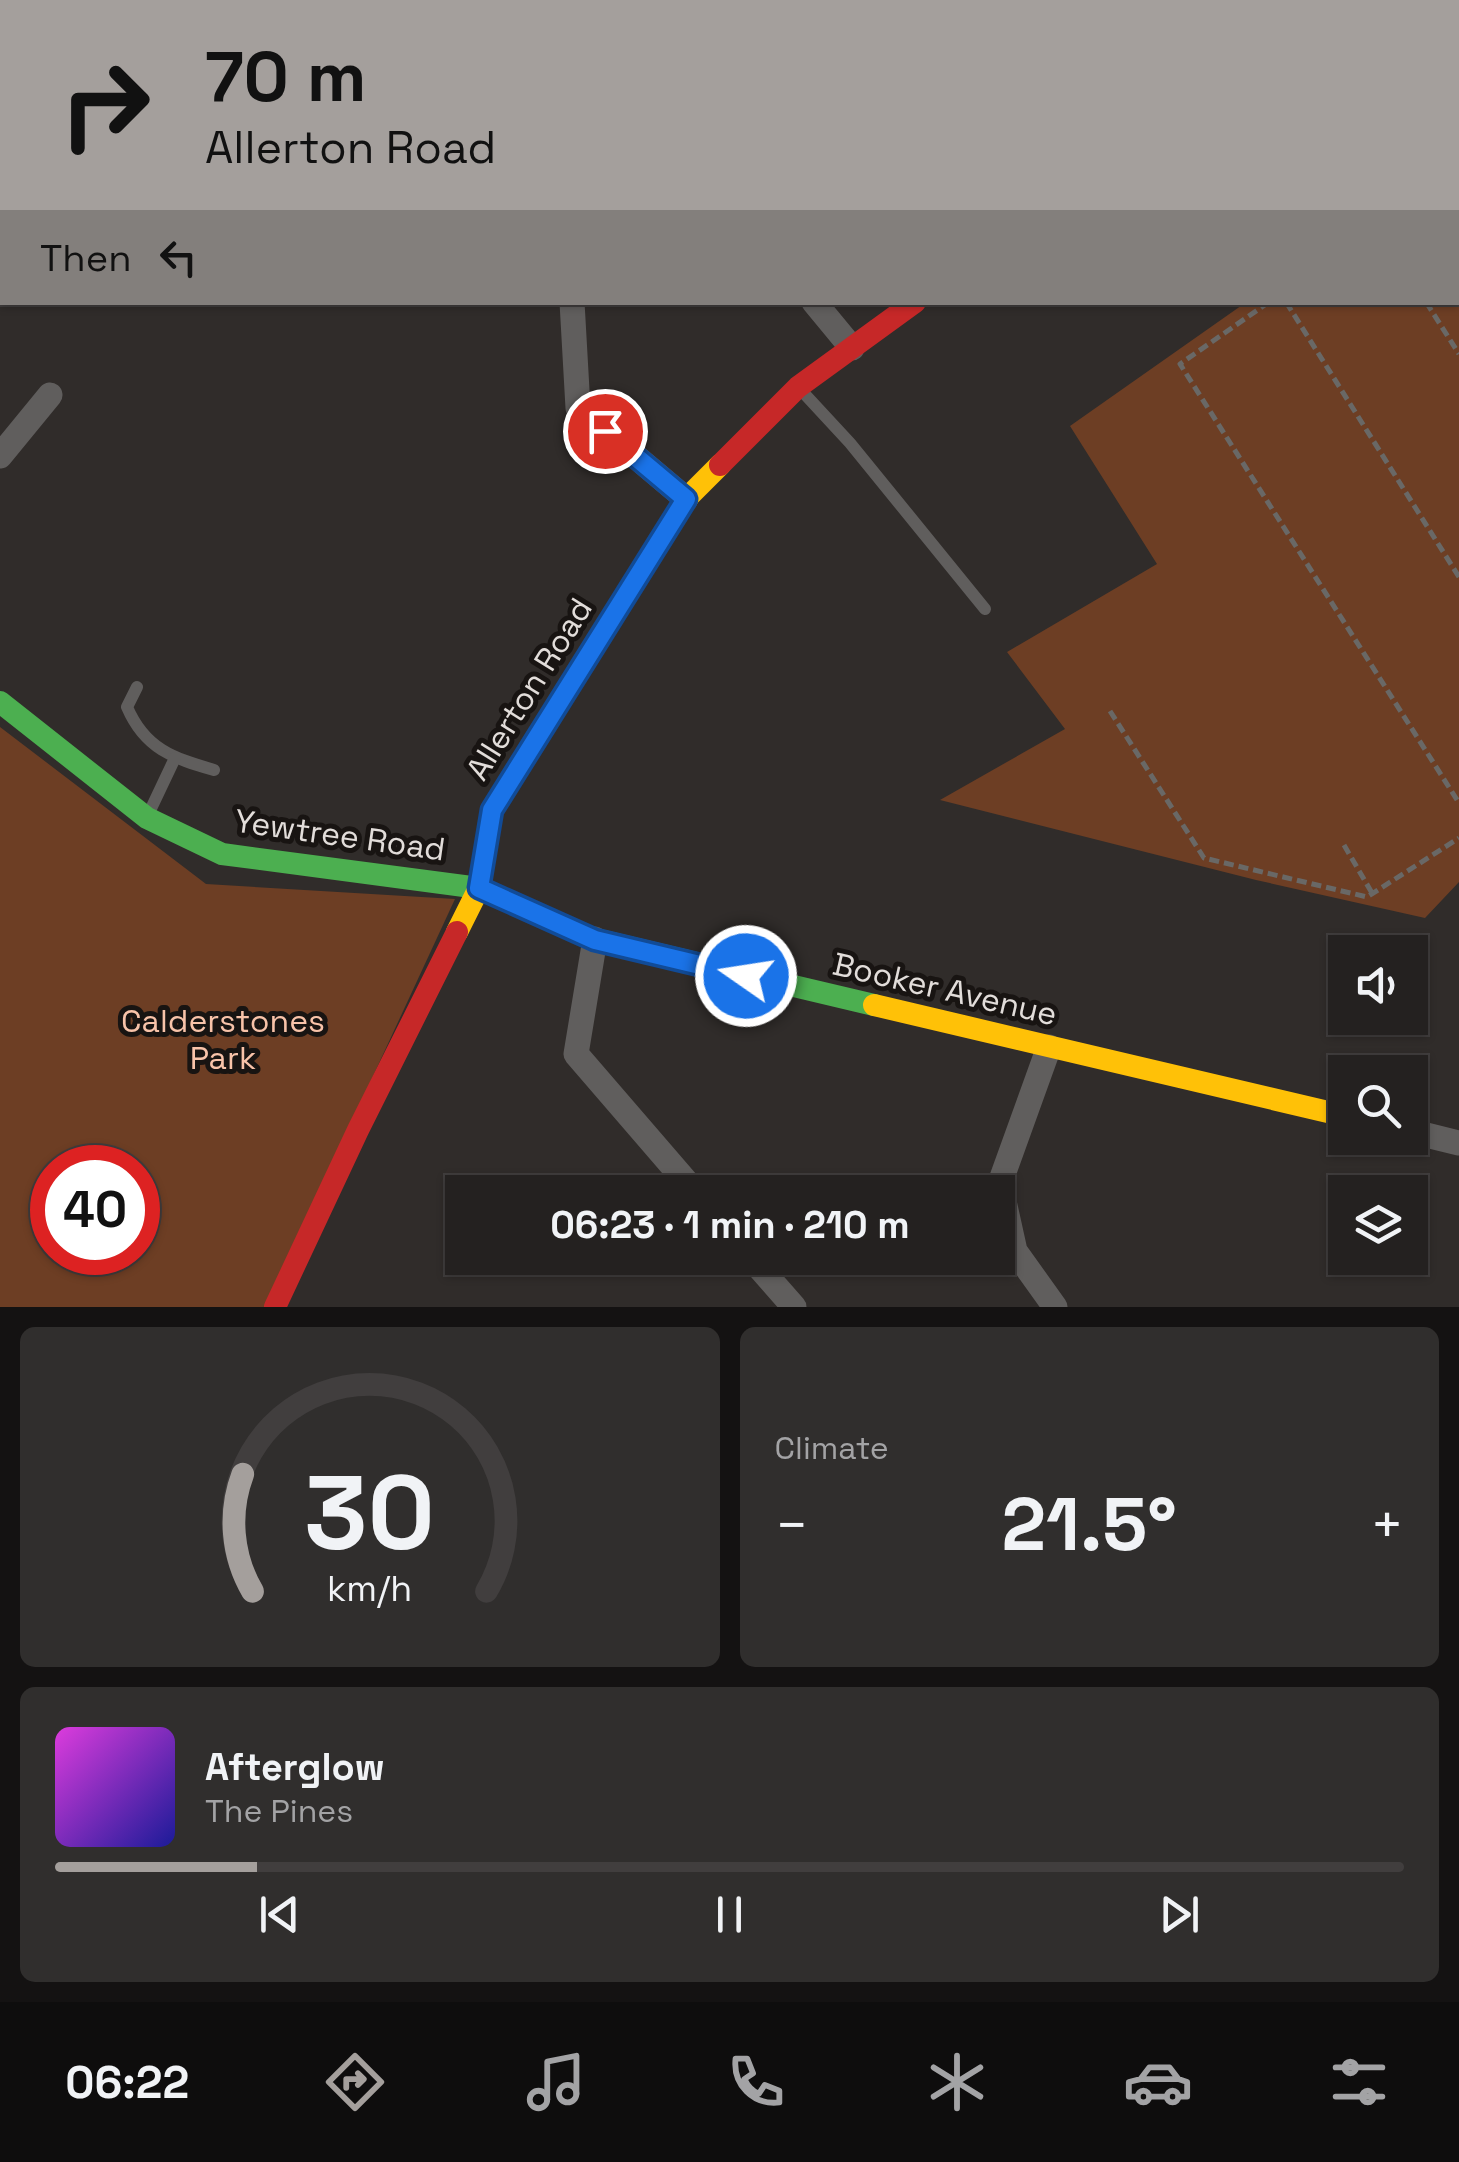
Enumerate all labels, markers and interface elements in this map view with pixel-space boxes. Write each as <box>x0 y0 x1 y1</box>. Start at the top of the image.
text: 70 m <box>205 32 366 121</box>
icon: right <box>40 40 170 170</box>
text: Allerton Road <box>205 119 496 176</box>
icon: left <box>151 230 206 285</box>
text: Then <box>40 234 131 282</box>
pin <box>563 389 648 474</box>
icon: arrive <box>578 404 633 459</box>
street label: Allerton Road <box>457 591 601 787</box>
street label: Yewtree Road <box>232 800 448 870</box>
position arrow <box>694 924 798 1028</box>
map controls <box>1328 935 1428 1275</box>
button: sound <box>1328 935 1428 1035</box>
street label: Booker Avenue <box>829 944 1061 1034</box>
park label: Calderstones Park <box>121 1001 325 1078</box>
button: search <box>1328 1055 1428 1155</box>
speed limit sign: 40 <box>30 1145 160 1275</box>
button: layers <box>1328 1175 1428 1275</box>
text: 06:23 · 1 min · 210 m <box>550 1201 910 1249</box>
text: Climate <box>775 1428 889 1468</box>
text: 30 <box>304 1447 435 1579</box>
text: 21.5° <box>1002 1476 1177 1572</box>
text: − <box>775 1490 809 1560</box>
text: + <box>1370 1490 1404 1560</box>
text: km/h <box>327 1566 412 1611</box>
text: Afterglow <box>205 1743 385 1791</box>
text: The Pines <box>205 1791 353 1831</box>
icon: previous <box>252 1887 307 1942</box>
icon: pause <box>702 1887 757 1942</box>
icon: next <box>1152 1887 1207 1942</box>
icon: directions <box>320 2047 390 2117</box>
icon: music <box>521 2047 591 2117</box>
icon: phone <box>721 2047 791 2117</box>
icon: climate <box>922 2047 992 2117</box>
icon: car <box>1123 2047 1193 2117</box>
icon: filters <box>1324 2047 1394 2117</box>
text: 06:22 <box>65 2054 189 2111</box>

